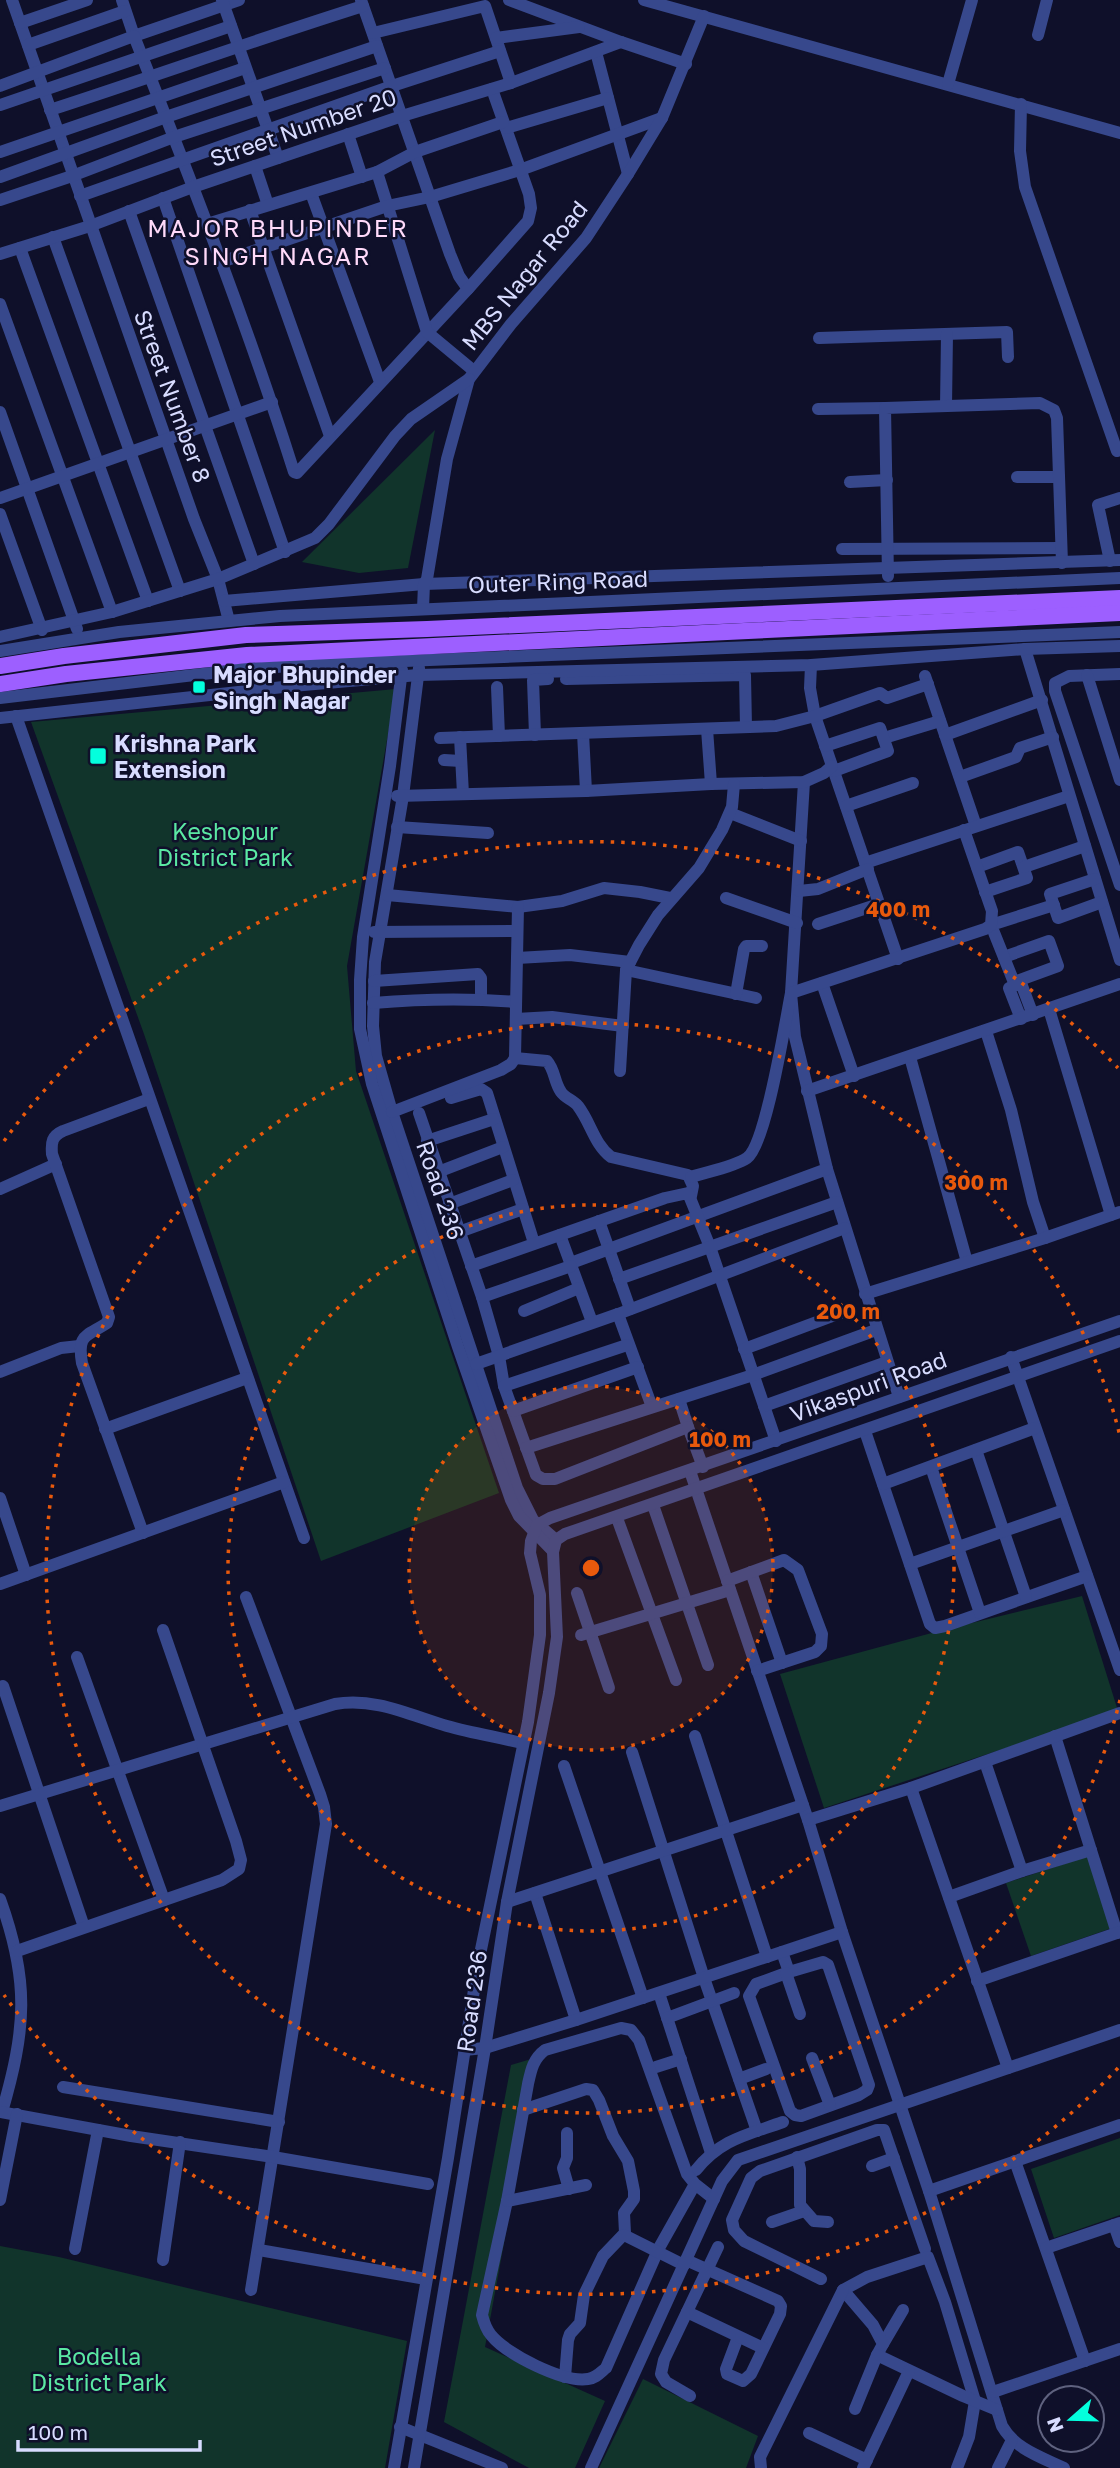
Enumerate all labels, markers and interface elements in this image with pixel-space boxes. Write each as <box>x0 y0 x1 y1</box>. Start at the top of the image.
street label: Street Number 20 <box>206 82 400 172</box>
street label: MBS Nagar Road <box>455 195 593 355</box>
district label: MAJOR BHUPINDER SINGH NAGAR <box>147 213 409 270</box>
street label: Street Number 8 <box>129 306 217 486</box>
street label: Outer Ring Road <box>467 564 649 598</box>
place label: Major Bhupinder Singh Nagar <box>213 660 397 714</box>
marker: Major Bhupinder Singh Nagar <box>191 679 207 695</box>
place label: Krishna Park Extension <box>114 729 257 783</box>
marker: Krishna Park Extension <box>88 746 108 766</box>
park label: Keshopur District Park <box>157 817 293 871</box>
text: 400 m <box>866 896 930 922</box>
street label: Road 236 <box>411 1137 471 1243</box>
text: 300 m <box>944 1169 1008 1195</box>
text: 200 m <box>816 1298 880 1324</box>
street label: Vikaspuri Road <box>786 1345 950 1427</box>
text: 100 m <box>689 1426 751 1452</box>
centre of rings <box>579 1556 603 1580</box>
street label: Road 236 <box>450 1948 492 2054</box>
park label: Bodella District Park <box>31 2342 167 2396</box>
north arrow <box>1036 2384 1106 2454</box>
scale bar <box>18 2408 200 2452</box>
text: N <box>1041 2414 1068 2436</box>
text: 100 m <box>28 2419 88 2445</box>

